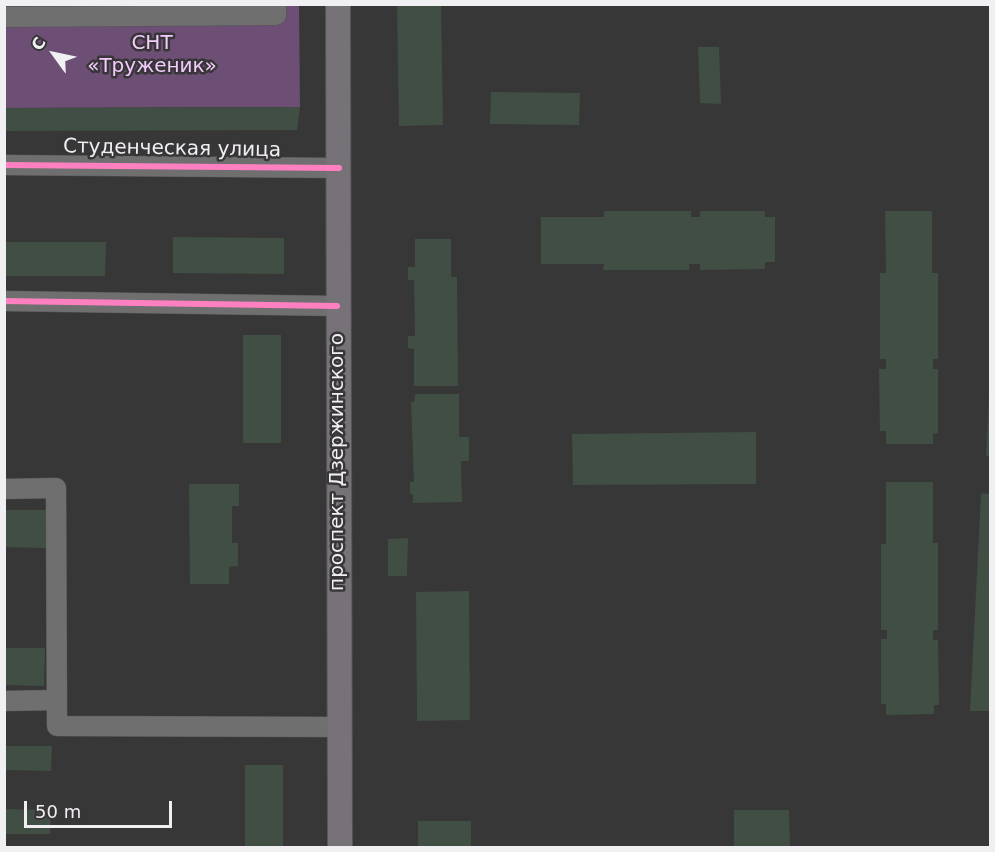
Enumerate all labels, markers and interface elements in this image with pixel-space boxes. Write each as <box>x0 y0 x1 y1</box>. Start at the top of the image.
north arrow <box>24 24 84 84</box>
park label: СНТ «Труженик» <box>87 32 217 79</box>
text: С <box>27 34 50 54</box>
street label: Студенческая улица <box>63 135 281 163</box>
street label: проспект Дзержинского <box>326 333 350 591</box>
scale bar <box>27 789 176 827</box>
text: 50 m <box>35 801 81 822</box>

